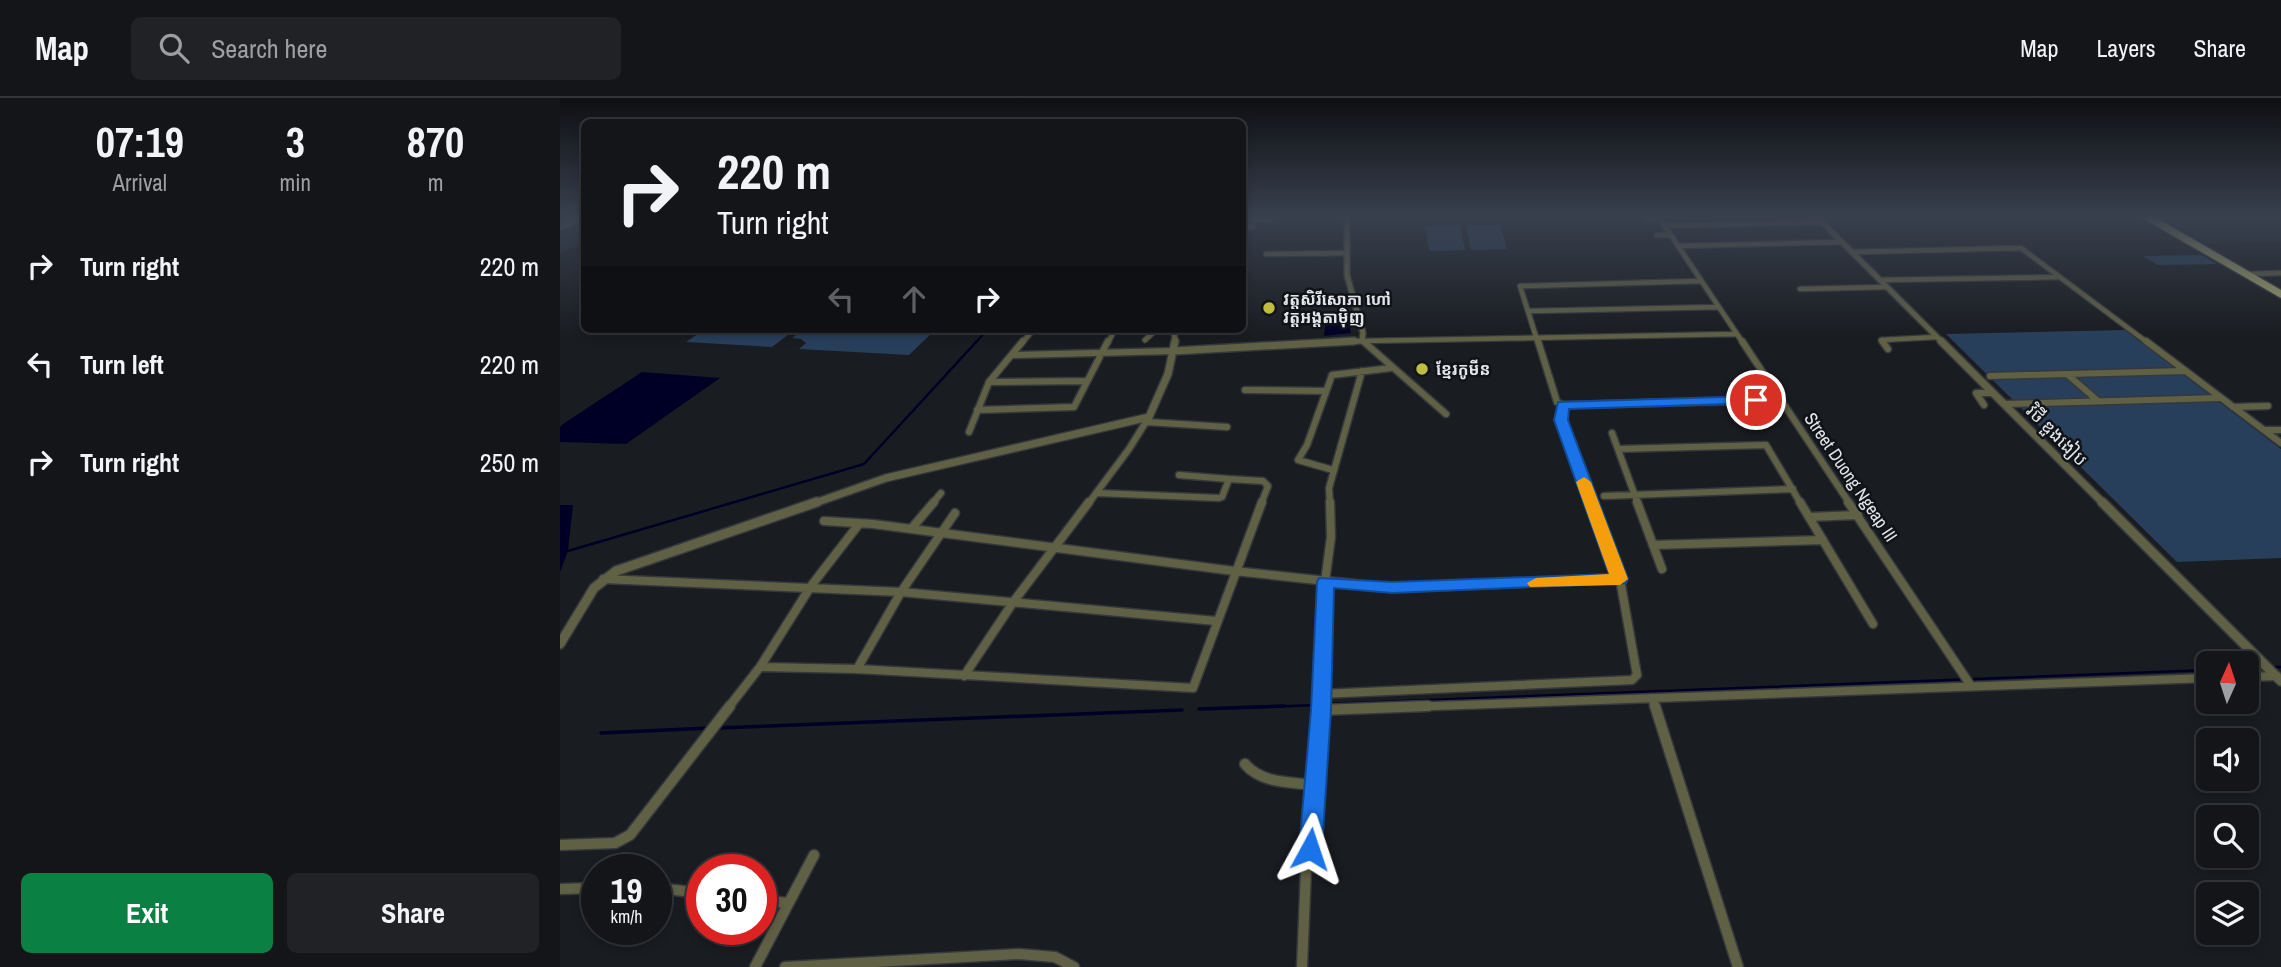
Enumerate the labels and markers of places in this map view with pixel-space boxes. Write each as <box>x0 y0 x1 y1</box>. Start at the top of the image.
place label: វត្តសិរីសោភា ហៅ វត្តអង្តតាម៉ិញ <box>1283 288 1391 328</box>
marker: វត្តសិរីសោភា ហៅ វត្តអង្តតាម៉ិញ <box>1261 300 1277 316</box>
place label: ខ្មែរកូមីន <box>1436 358 1490 380</box>
marker: ខ្មែរកូមីន <box>1414 361 1430 377</box>
pin <box>1726 370 1786 430</box>

